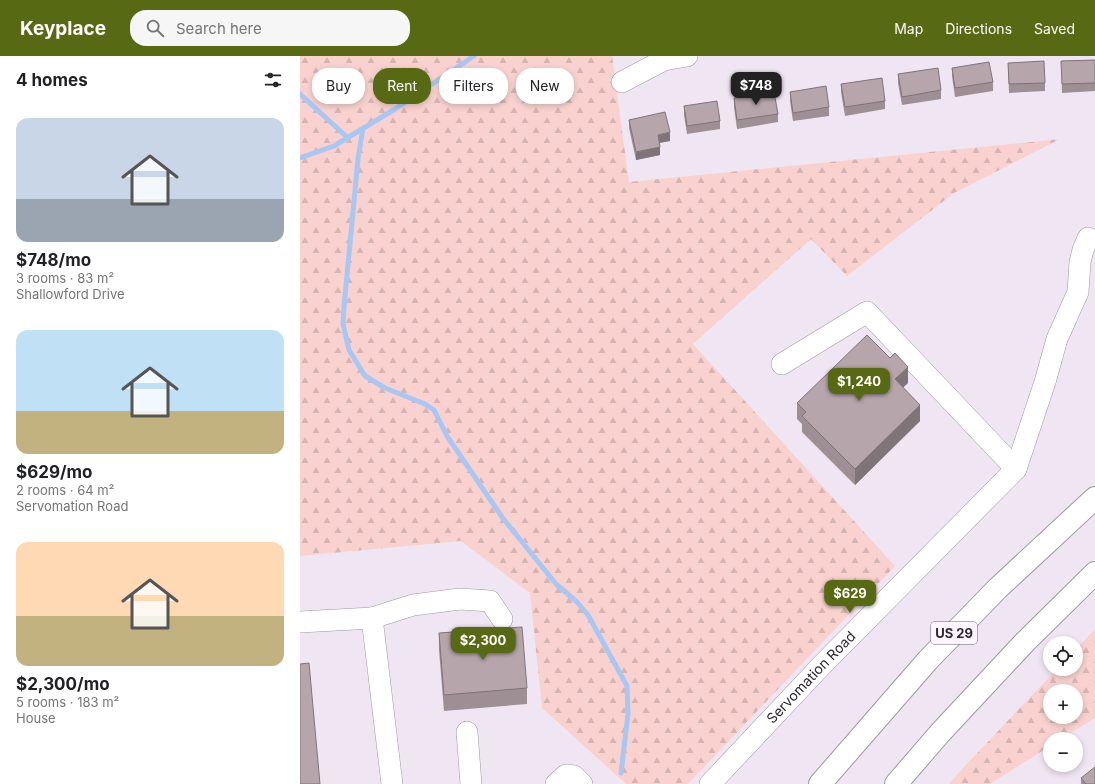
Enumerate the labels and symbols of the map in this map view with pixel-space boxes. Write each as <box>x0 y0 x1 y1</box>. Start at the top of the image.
pin: $748 <box>732 72 780 106</box>
pin: $1,240 <box>826 368 892 402</box>
pin: $629 <box>826 580 874 614</box>
road number: US 29 <box>931 622 977 644</box>
pin: $2,300 <box>450 627 516 661</box>
street label: Servomation Road <box>763 627 859 727</box>

